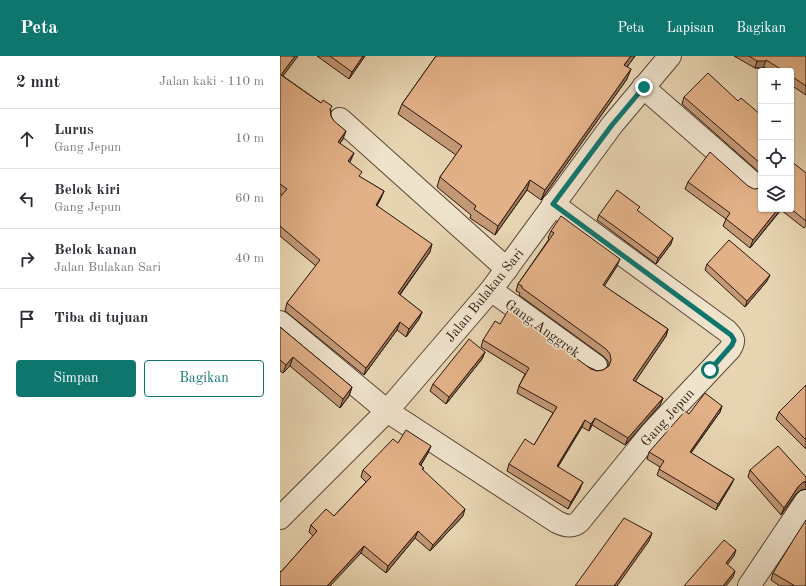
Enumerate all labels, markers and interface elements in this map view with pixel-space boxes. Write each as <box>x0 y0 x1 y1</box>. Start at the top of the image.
text: Peta <box>20 19 58 38</box>
text: Peta <box>617 21 644 35</box>
text: Lapisan <box>666 21 714 35</box>
text: Bagikan <box>736 21 786 35</box>
map controls <box>758 68 794 212</box>
button: + <box>758 68 794 104</box>
text: 2 mnt <box>16 74 60 91</box>
text: Jalan kaki · 110 m <box>159 75 264 88</box>
route end <box>635 78 653 96</box>
button: − <box>758 104 794 140</box>
text: Lurus <box>54 123 94 138</box>
icon: ahead <box>16 128 38 150</box>
text: 10 m <box>235 132 264 145</box>
button: locate <box>758 140 794 176</box>
text: Gang Jepun <box>54 141 121 154</box>
button: layers <box>758 176 794 212</box>
text: Belok kiri <box>54 183 120 198</box>
icon: left <box>16 188 38 210</box>
text: 60 m <box>235 192 264 205</box>
text: Gang Jepun <box>54 201 121 214</box>
text: Belok kanan <box>54 243 137 258</box>
street label: Jalan Bulakan Sari <box>443 246 527 345</box>
icon: right <box>16 248 38 270</box>
text: 40 m <box>235 252 264 265</box>
text: Jalan Bulakan Sari <box>54 261 161 274</box>
street label: Gang Anggrek <box>502 297 582 361</box>
icon: arrive <box>16 308 38 330</box>
text: Tiba di tujuan <box>54 311 148 326</box>
button: Simpan <box>16 360 136 397</box>
button: Bagikan <box>144 360 264 397</box>
route start <box>701 361 719 379</box>
street label: Gang Jepun <box>638 386 697 449</box>

